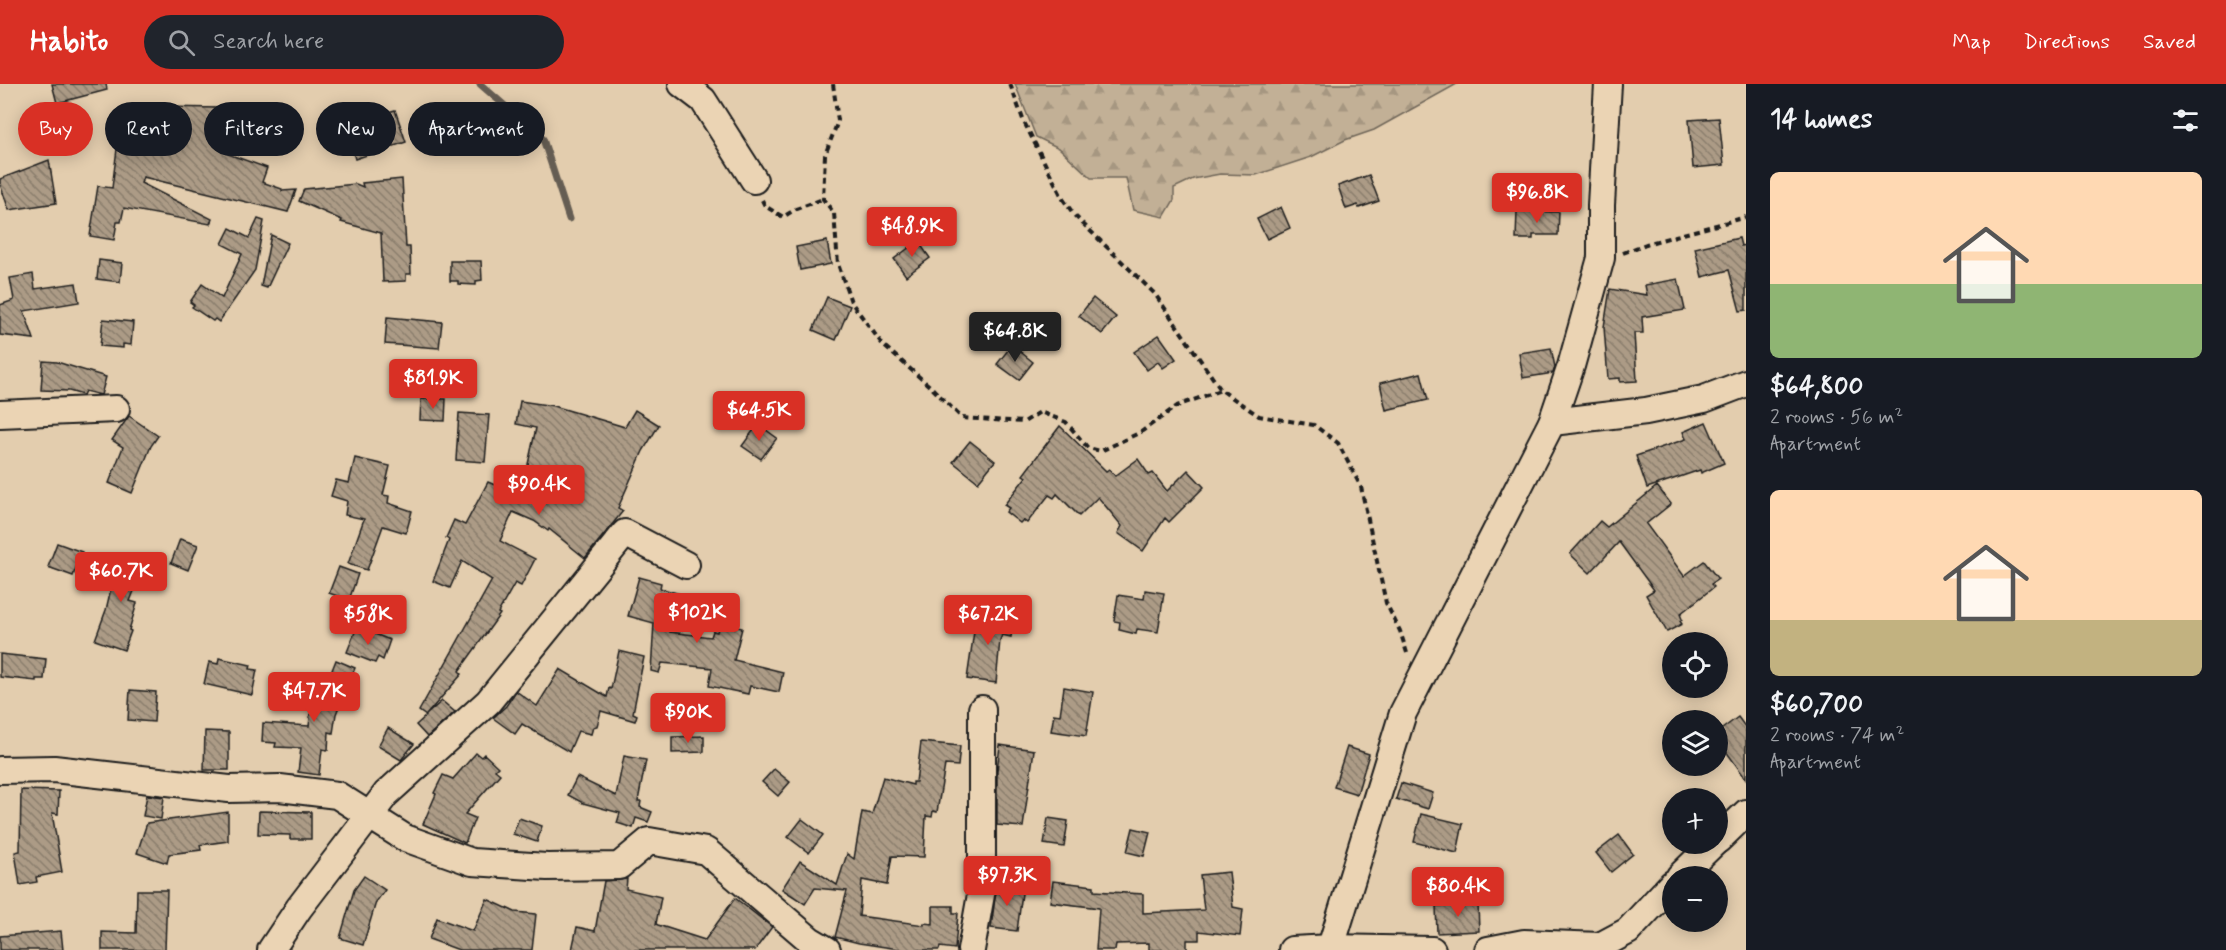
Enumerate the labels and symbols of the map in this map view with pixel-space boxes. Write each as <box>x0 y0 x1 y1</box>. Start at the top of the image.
pin: $96.8K <box>1488 173 1586 224</box>
pin: $48.9K <box>863 207 961 258</box>
pin: $64.8K <box>966 312 1064 363</box>
pin: $81.9K <box>384 359 482 410</box>
pin: $64.5K <box>710 391 808 442</box>
pin: $90.4K <box>490 465 588 516</box>
pin: $60.7K <box>72 552 170 603</box>
pin: $102K <box>655 593 739 644</box>
pin: $58K <box>332 595 404 646</box>
pin: $67.2K <box>939 595 1037 646</box>
pin: $47.7K <box>265 672 363 723</box>
pin: $90K <box>652 693 724 744</box>
pin: $97.3K <box>958 856 1056 907</box>
pin: $80.4K <box>1409 867 1507 918</box>

